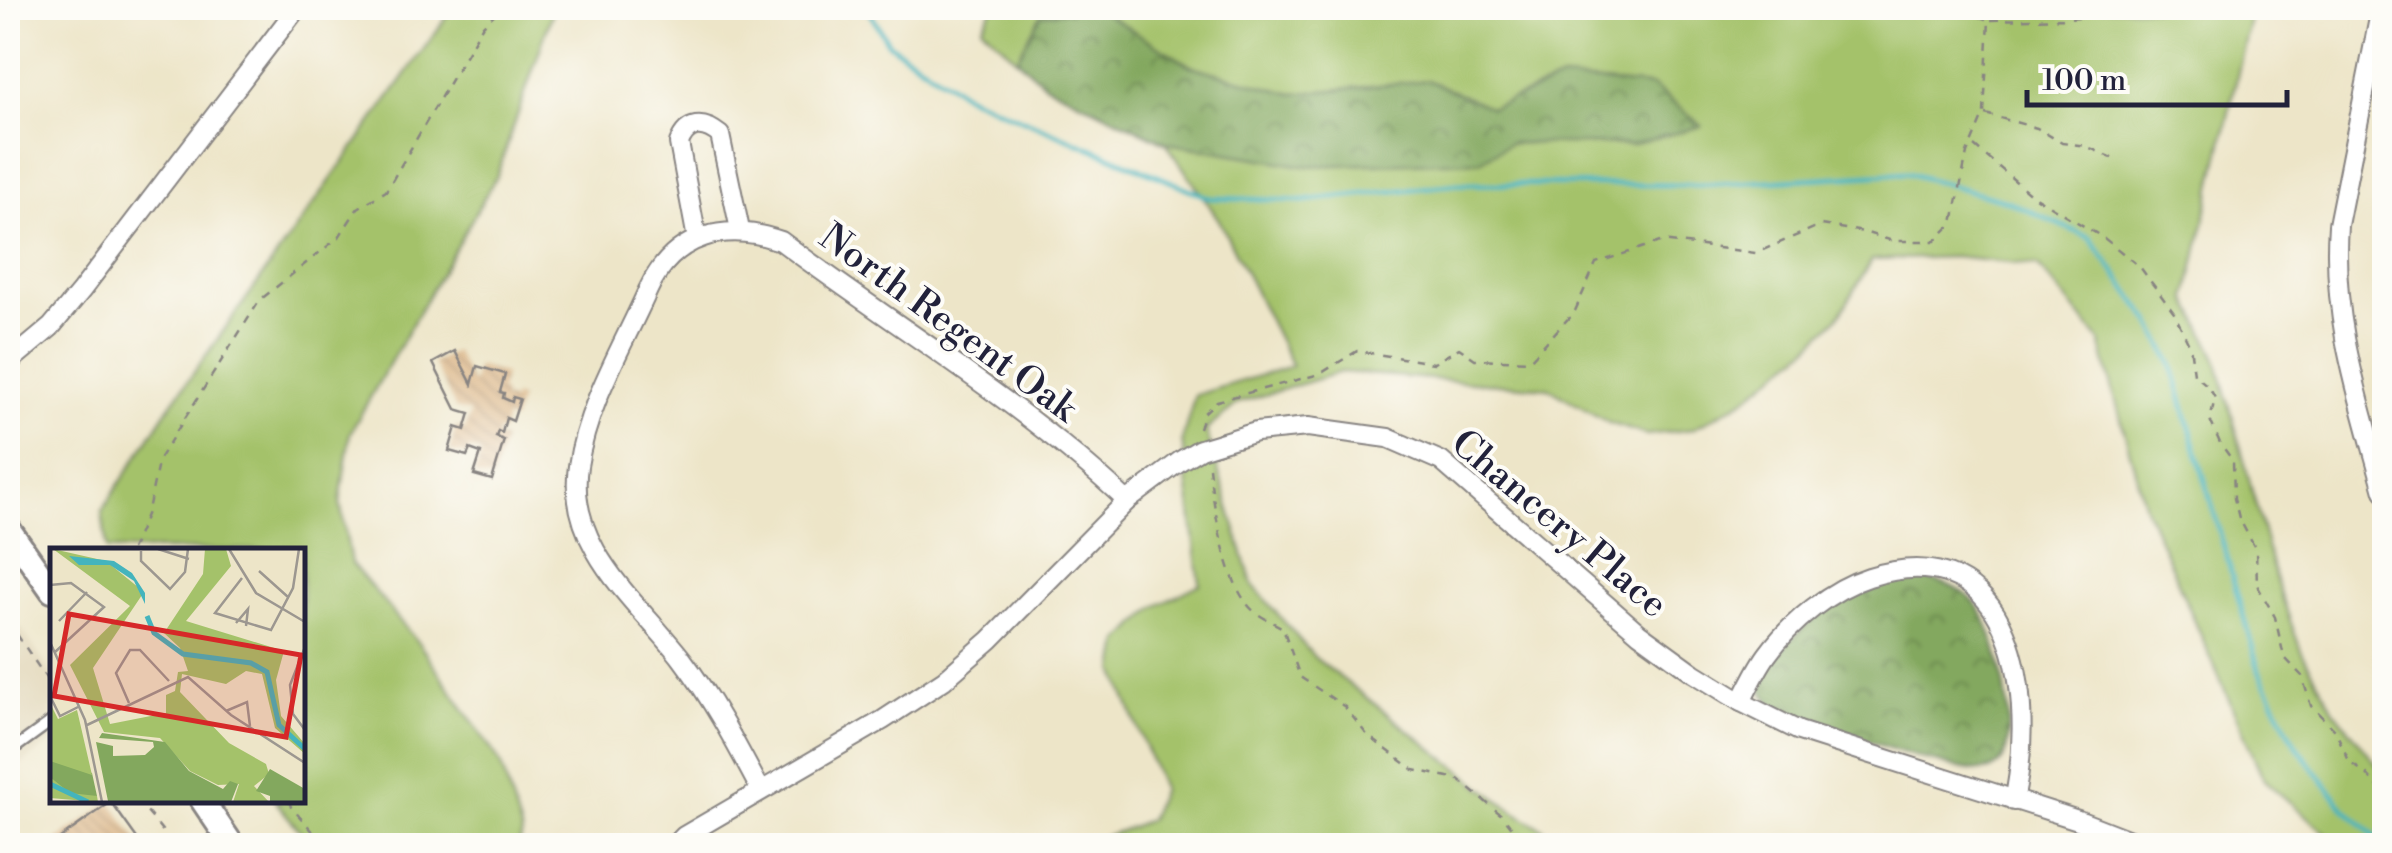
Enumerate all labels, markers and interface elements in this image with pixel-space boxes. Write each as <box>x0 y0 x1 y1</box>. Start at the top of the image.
scale bar <box>2027 45 2287 107</box>
text: 100 m <box>2042 62 2126 100</box>
street label: North Regent Oak <box>810 214 1088 434</box>
street label: Chancery Place <box>1441 420 1677 628</box>
inset map <box>50 548 305 803</box>

